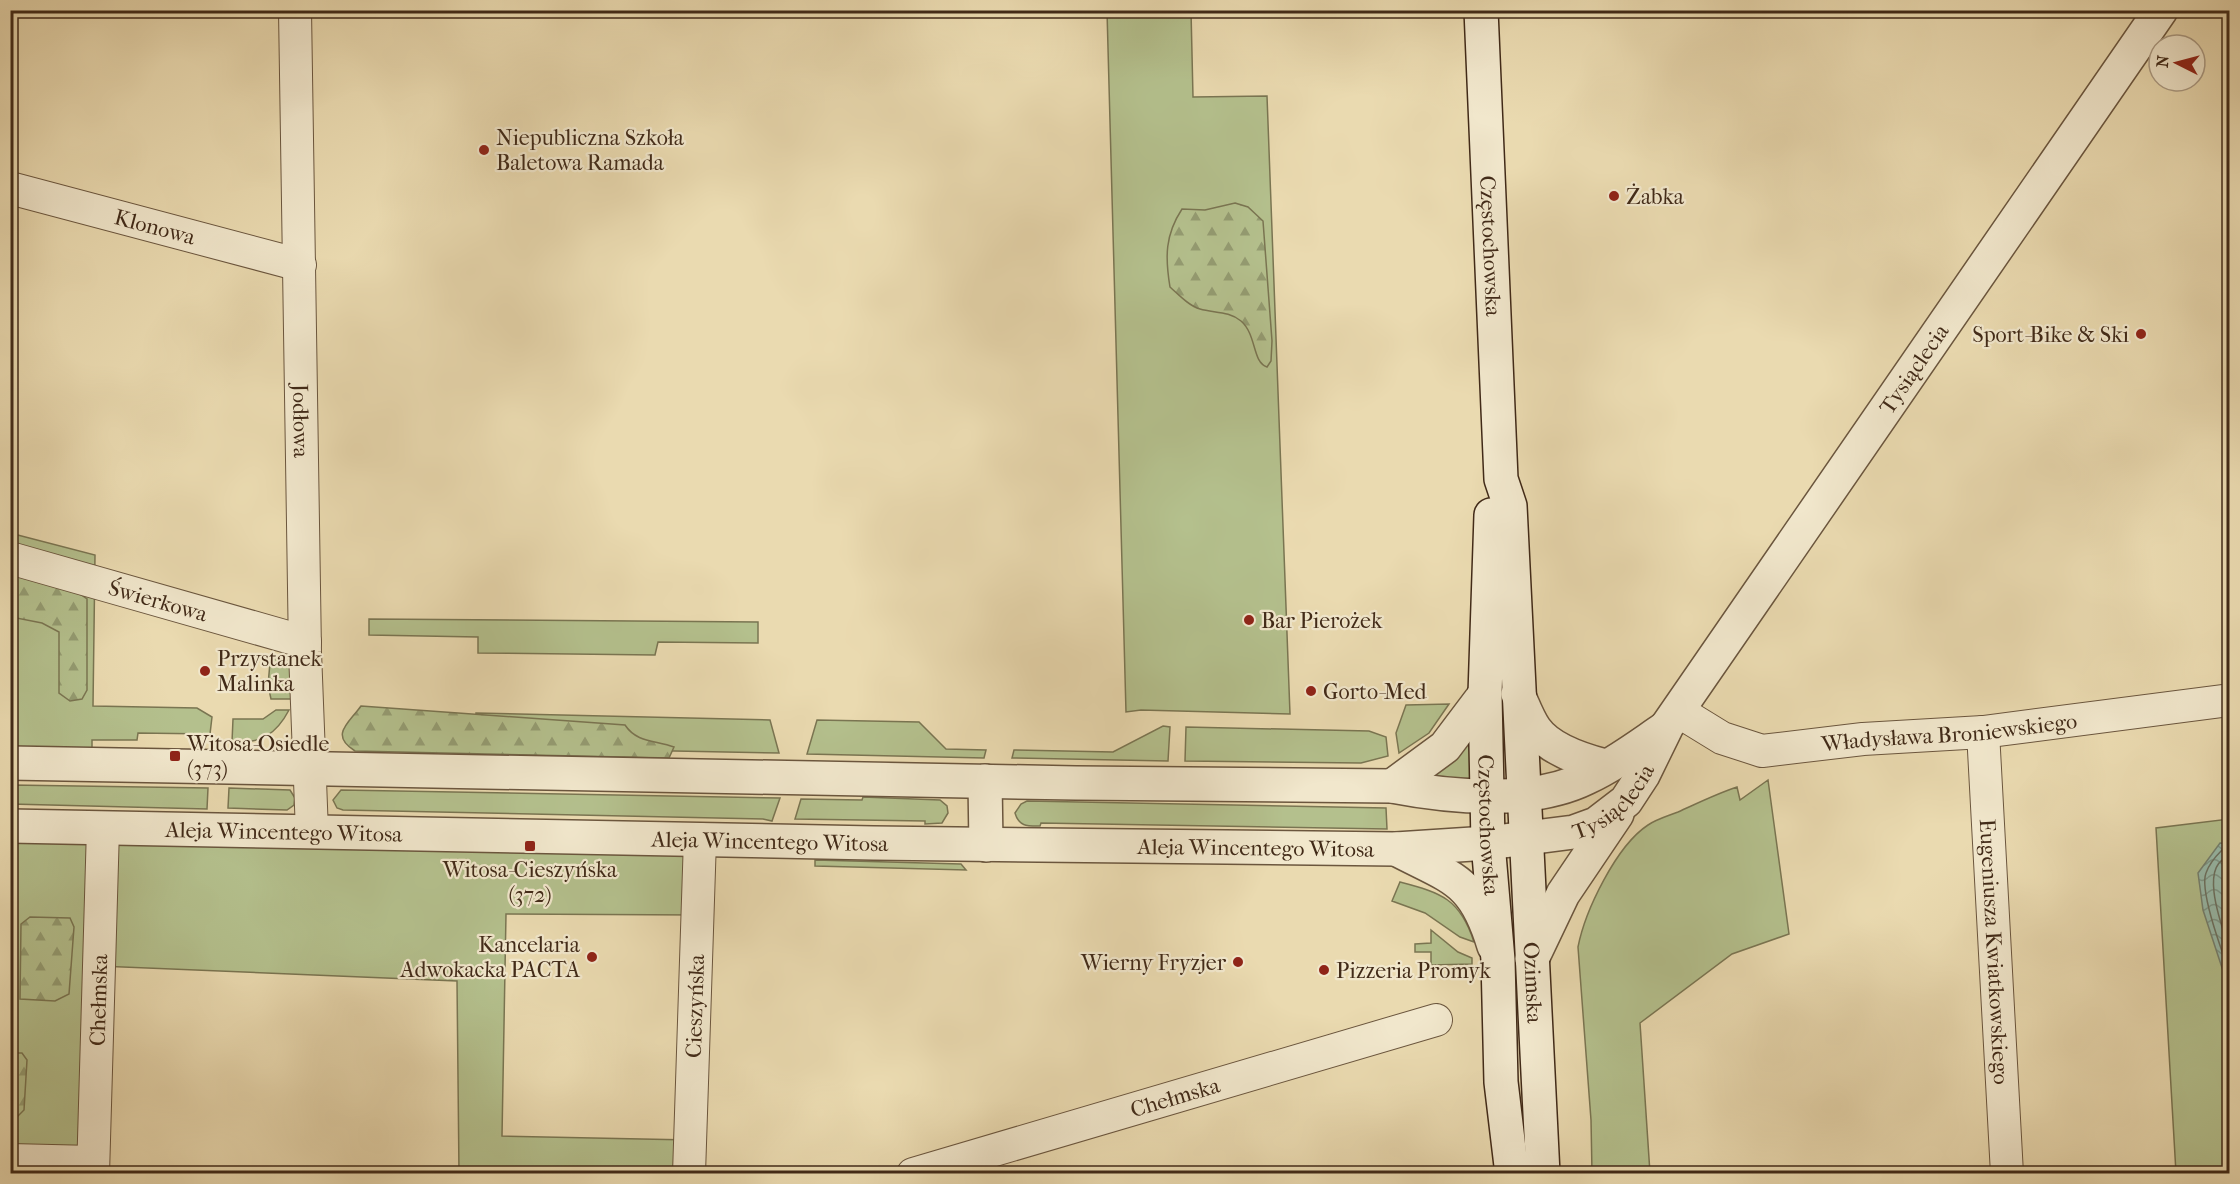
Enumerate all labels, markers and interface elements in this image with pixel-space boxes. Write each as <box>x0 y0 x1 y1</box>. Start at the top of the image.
north arrow <box>2147 33 2207 93</box>
text: N <box>2152 54 2173 69</box>
place label: Niepubliczna Szkoła Baletowa Ramada <box>496 125 685 176</box>
marker: Niepubliczna Szkoła Baletowa Ramada <box>477 143 491 157</box>
street label: Częstochowska <box>1474 175 1506 318</box>
place label: Żabka <box>1626 183 1685 210</box>
marker: Żabka <box>1607 189 1621 203</box>
street label: Klonowa <box>111 204 199 251</box>
street label: Tysiąclecia <box>1874 319 1955 419</box>
place label: Sport-Bike & Ski <box>1972 322 2130 348</box>
marker: Sport-Bike & Ski <box>2134 327 2148 341</box>
street label: Jodłowa <box>287 382 314 459</box>
street label: Świerkowa <box>105 574 211 628</box>
place label: Bar Pierożek <box>1261 608 1383 634</box>
marker: Bar Pierożek <box>1242 613 1256 627</box>
place label: Przystanek Malinka <box>217 646 323 697</box>
marker: Przystanek Malinka <box>198 664 212 678</box>
place label: Gorto-Med <box>1323 679 1428 705</box>
marker: Gorto-Med <box>1304 684 1318 698</box>
street label: Władysława Broniewskiego <box>1819 708 2079 758</box>
place label: Witosa-Osiedle (373) <box>186 731 329 782</box>
marker: Witosa-Osiedle (373) <box>168 749 182 763</box>
street label: Częstochowska <box>1472 754 1504 897</box>
street label: Tysiąclecia <box>1569 760 1661 845</box>
street label: Aleja Wincentego Witosa <box>164 817 403 848</box>
street label: Eugeniusza Kwiatkowskiego <box>1974 818 2014 1085</box>
street label: Aleja Wincentego Witosa <box>650 827 889 857</box>
street label: Aleja Wincentego Witosa <box>1136 834 1375 863</box>
marker: Witosa-Cieszyńska (372) <box>523 839 537 853</box>
place label: Witosa-Cieszyńska (372) <box>442 857 618 908</box>
place label: Kancelaria Adwokacka PACTA <box>399 932 581 983</box>
street label: Ozimska <box>1518 941 1548 1025</box>
marker: Kancelaria Adwokacka PACTA <box>585 950 599 964</box>
place label: Wierny Fryzjer <box>1080 950 1227 976</box>
street label: Chełmska <box>85 953 113 1046</box>
street label: Cieszyńska <box>681 953 710 1058</box>
marker: Wierny Fryzjer <box>1231 955 1245 969</box>
place label: Pizzeria Promyk <box>1336 958 1492 984</box>
marker: Pizzeria Promyk <box>1317 963 1331 977</box>
street label: Chełmska <box>1127 1072 1224 1123</box>

